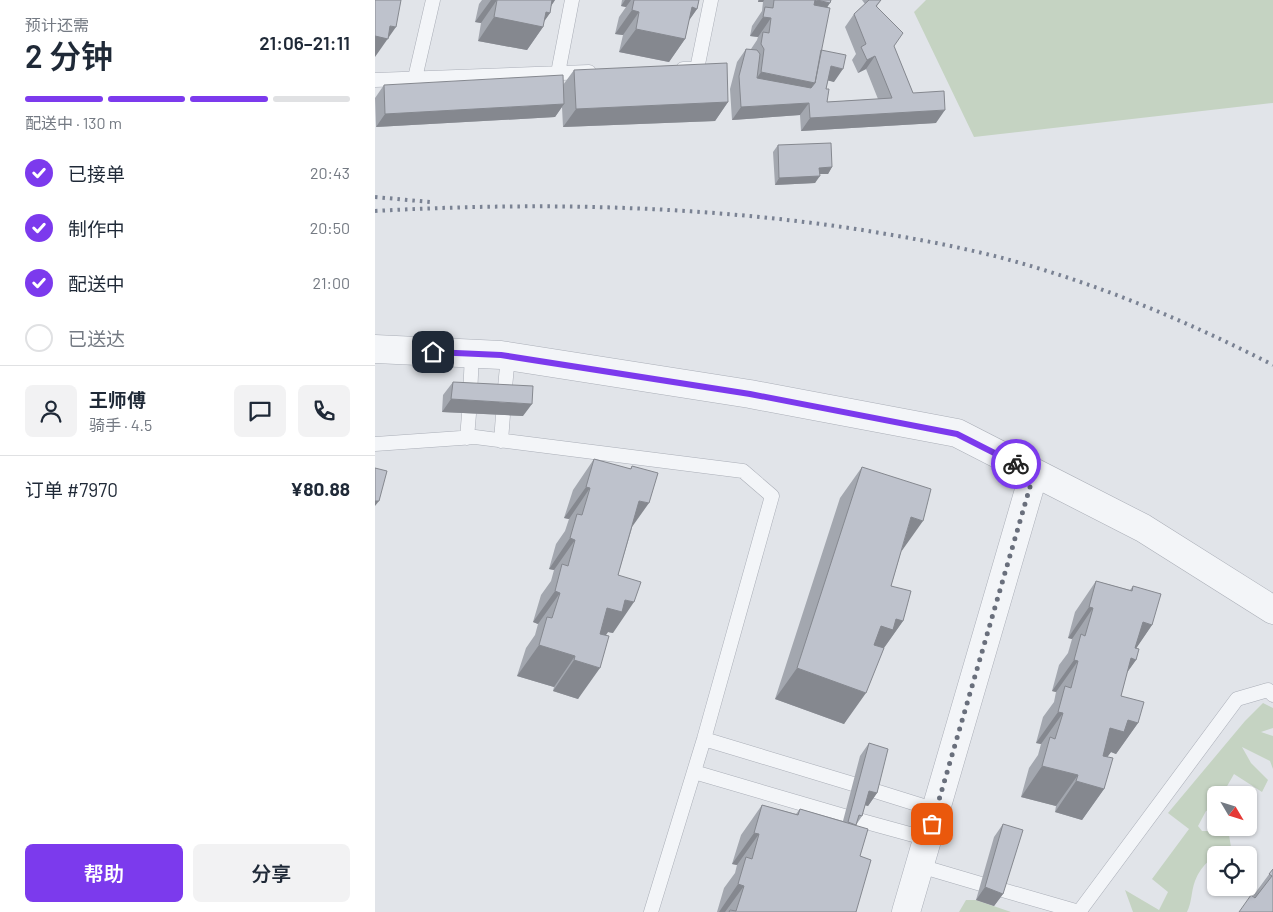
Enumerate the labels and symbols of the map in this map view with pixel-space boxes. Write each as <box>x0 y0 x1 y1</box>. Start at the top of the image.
pin <box>412 331 454 373</box>
courier <box>991 439 1041 489</box>
north arrow <box>1207 786 1257 836</box>
pin <box>911 803 953 845</box>

